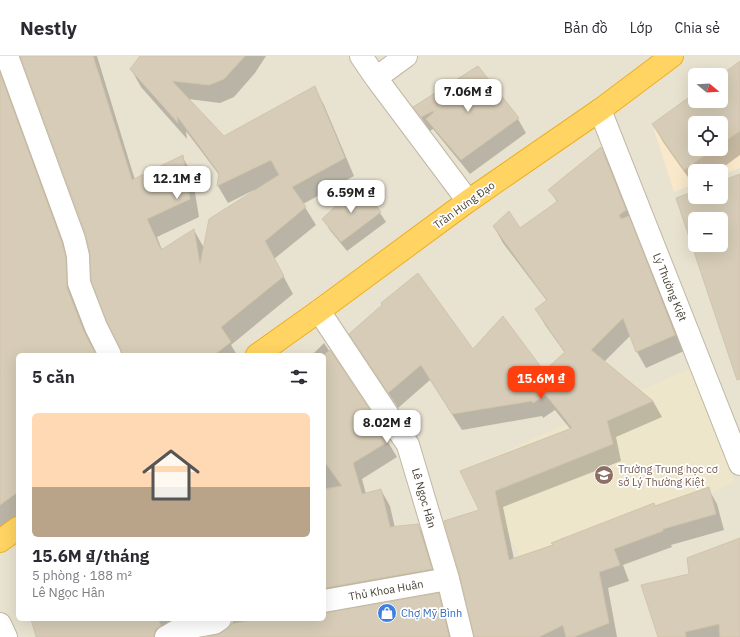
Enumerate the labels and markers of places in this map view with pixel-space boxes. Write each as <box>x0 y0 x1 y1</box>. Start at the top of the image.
pin: 7.06M ₫ <box>431 79 505 113</box>
pin: 12.1M ₫ <box>140 166 214 200</box>
pin: 6.59M ₫ <box>314 180 388 214</box>
pin: 15.6M ₫ <box>504 366 578 400</box>
pin: 8.02M ₫ <box>350 410 424 444</box>
place label: Trường Trung học cơ sở Lý Thường Kiệt <box>618 462 718 489</box>
school or university icon: Trường Trung học cơ sở Lý Thường Kiệt <box>593 464 615 486</box>
shop icon: Chợ Mỹ Bình <box>376 602 398 624</box>
place label: Chợ Mỹ Bình <box>401 606 462 620</box>

